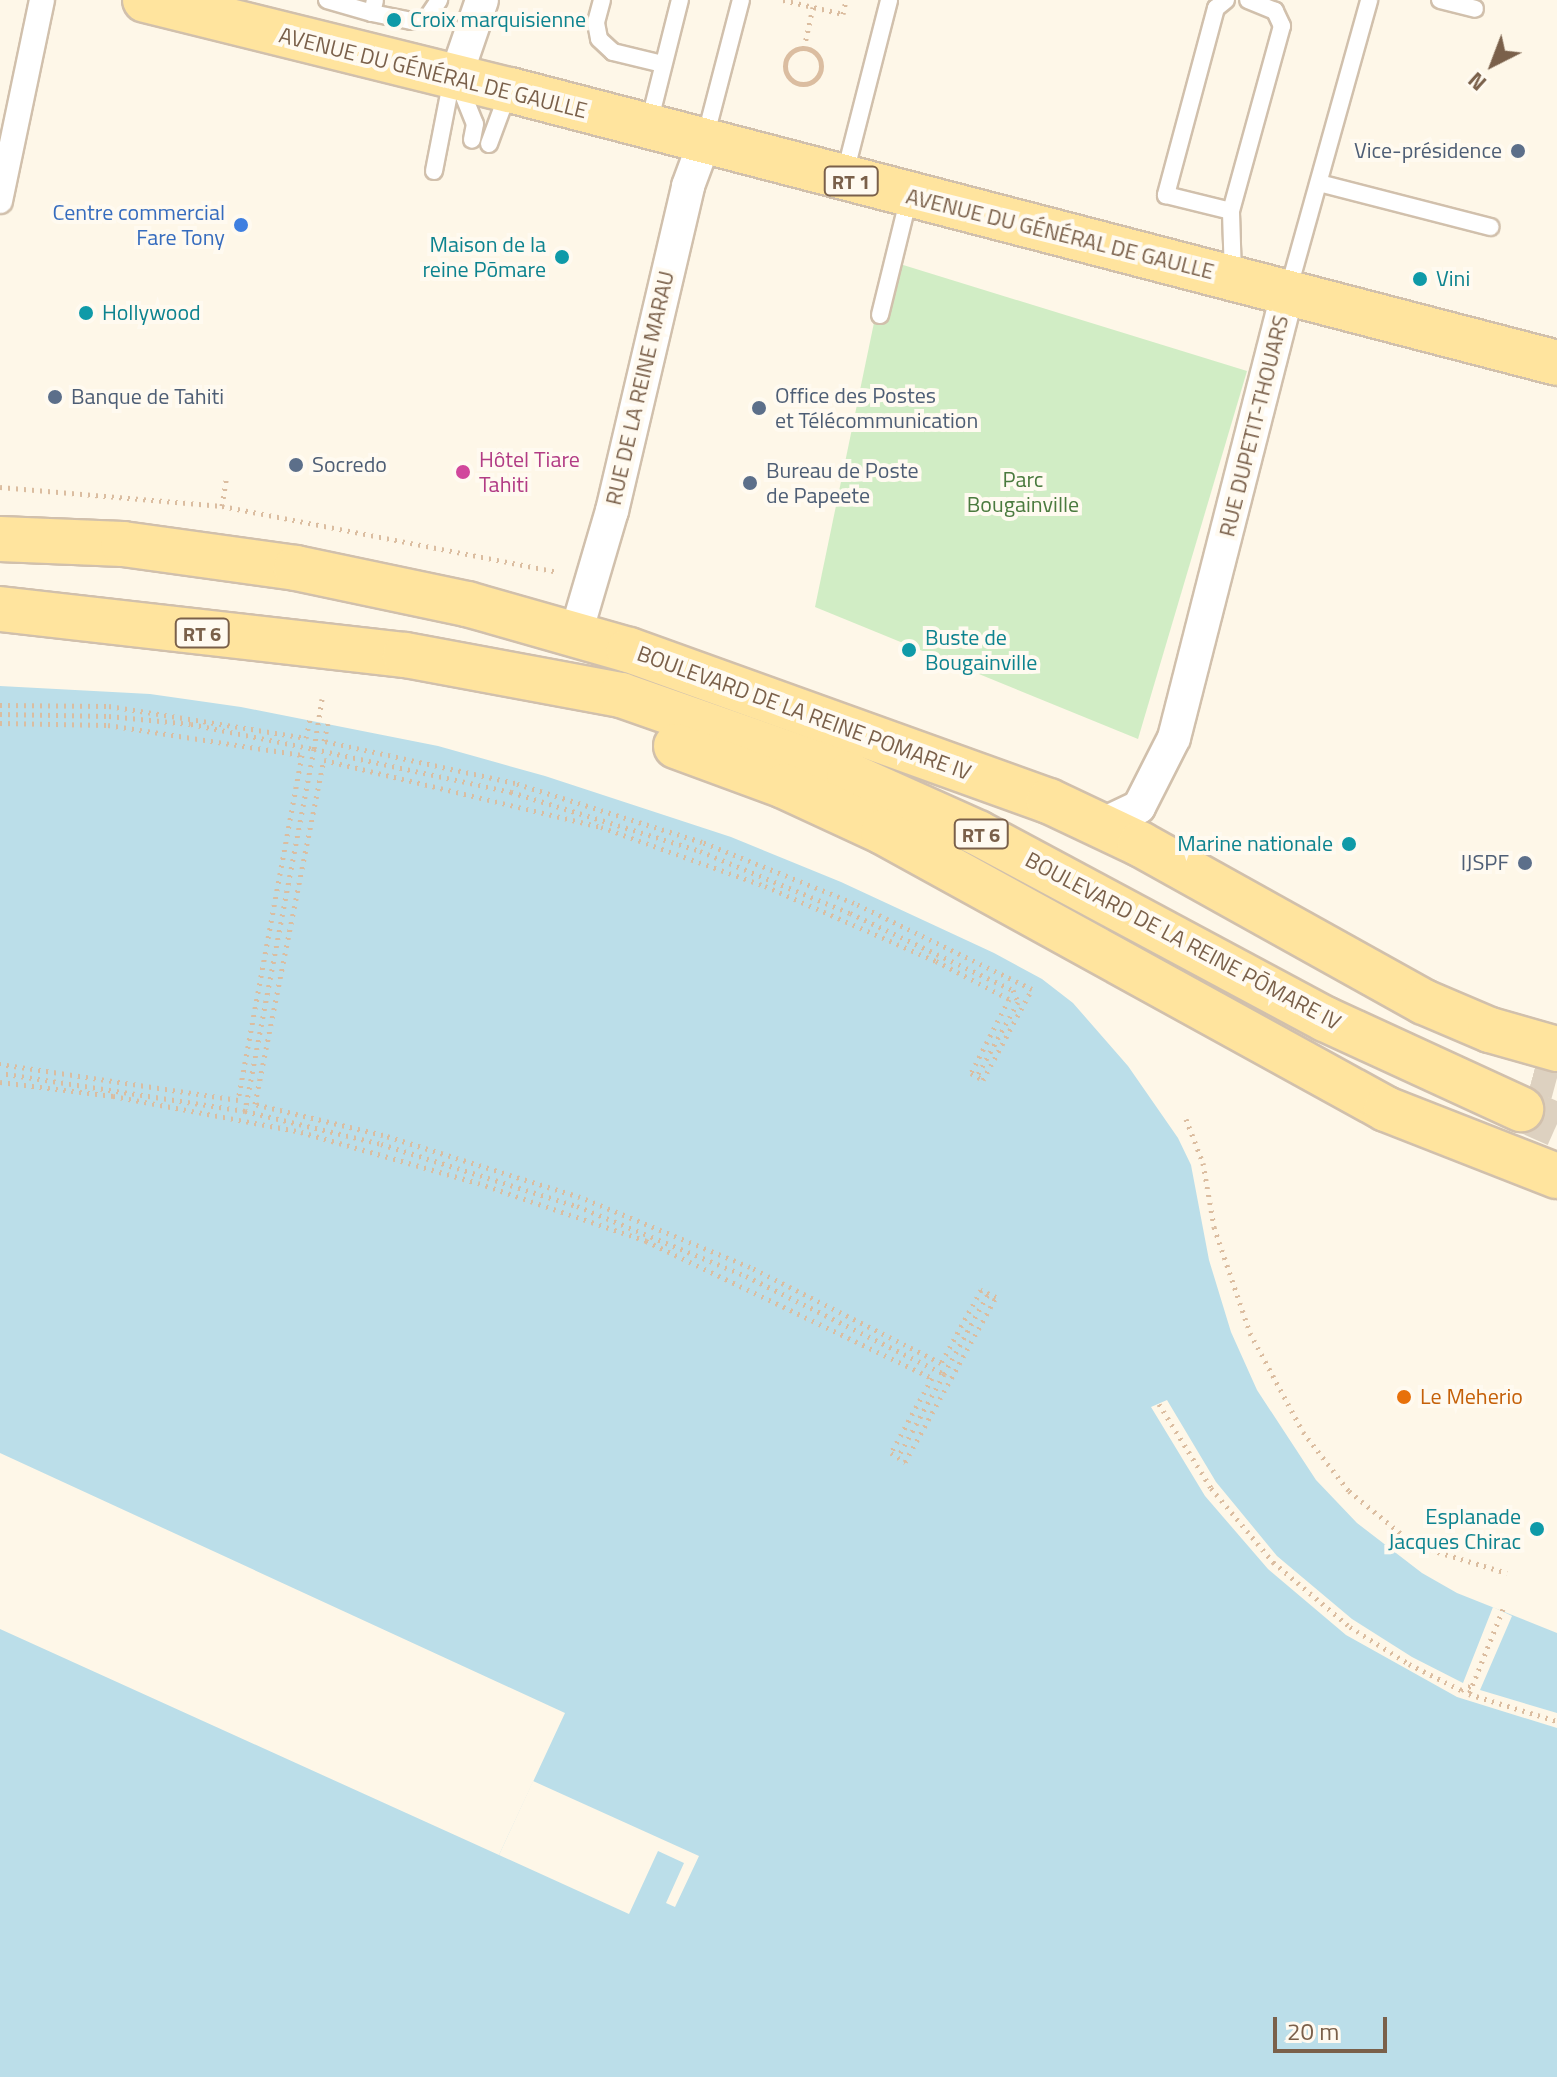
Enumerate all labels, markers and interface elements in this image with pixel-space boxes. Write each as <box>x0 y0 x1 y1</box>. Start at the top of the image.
place label: Croix marquisienne <box>410 7 586 33</box>
marker: Croix marquisienne <box>385 11 403 29</box>
street label: AVENUE DU GÉNÉRAL DE GAULLE <box>276 22 590 124</box>
north arrow <box>1453 24 1533 104</box>
text: N <box>1460 64 1494 100</box>
place label: Vice-présidence <box>1354 138 1502 164</box>
marker: Vice-présidence <box>1509 142 1527 160</box>
road number: RT 1 <box>823 165 879 197</box>
street label: AVENUE DU GÉNÉRAL DE GAULLE <box>903 183 1217 285</box>
place label: Centre commercial Fare Tony <box>52 199 225 250</box>
marker: Centre commercial Fare Tony <box>232 216 250 234</box>
place label: Maison de la reine Pōmare <box>422 231 546 282</box>
marker: Maison de la reine Pōmare <box>553 248 571 266</box>
place label: Vini <box>1436 266 1470 292</box>
street label: RUE DE LA REINE MARAU <box>600 268 680 508</box>
marker: Vini <box>1411 270 1429 288</box>
place label: Hollywood <box>102 300 201 326</box>
marker: Hollywood <box>77 304 95 322</box>
street label: RUE DUPETIT-THOUARS <box>1214 313 1294 539</box>
place label: Office des Postes et Télécommunication <box>775 382 978 434</box>
place label: Banque de Tahiti <box>71 384 224 410</box>
marker: Banque de Tahiti <box>46 388 64 406</box>
marker: Office des Postes et Télécommunication <box>750 399 768 417</box>
place label: Hôtel Tiare Tahiti <box>479 446 580 498</box>
place label: Socredo <box>312 452 387 478</box>
marker: Socredo <box>287 456 305 474</box>
place label: Bureau de Poste de Papeete <box>766 457 919 508</box>
marker: Hôtel Tiare Tahiti <box>454 463 472 481</box>
park label: Parc Bougainville <box>967 466 1079 518</box>
marker: Bureau de Poste de Papeete <box>741 474 759 492</box>
road number: RT 6 <box>174 617 230 649</box>
place label: Buste de Bougainville <box>925 624 1037 676</box>
street label: BOULEVARD DE LA REINE POMARE IV <box>633 640 975 786</box>
marker: Buste de Bougainville <box>900 641 918 659</box>
road number: RT 6 <box>953 818 1009 850</box>
place label: Marine nationale <box>1177 831 1333 857</box>
marker: Marine nationale <box>1340 835 1358 853</box>
street label: BOULEVARD DE LA REINE PŌMARE IV <box>1021 846 1345 1036</box>
place label: IJSPF <box>1461 850 1509 876</box>
marker: IJSPF <box>1516 854 1534 872</box>
place label: Le Meherio <box>1420 1384 1523 1410</box>
marker: Le Meherio <box>1395 1388 1413 1406</box>
place label: Esplanade Jacques Chirac <box>1388 1503 1521 1554</box>
marker: Esplanade Jacques Chirac <box>1528 1520 1546 1538</box>
scale bar <box>1277 2001 1391 2051</box>
text: 20 m <box>1287 2013 1339 2049</box>

